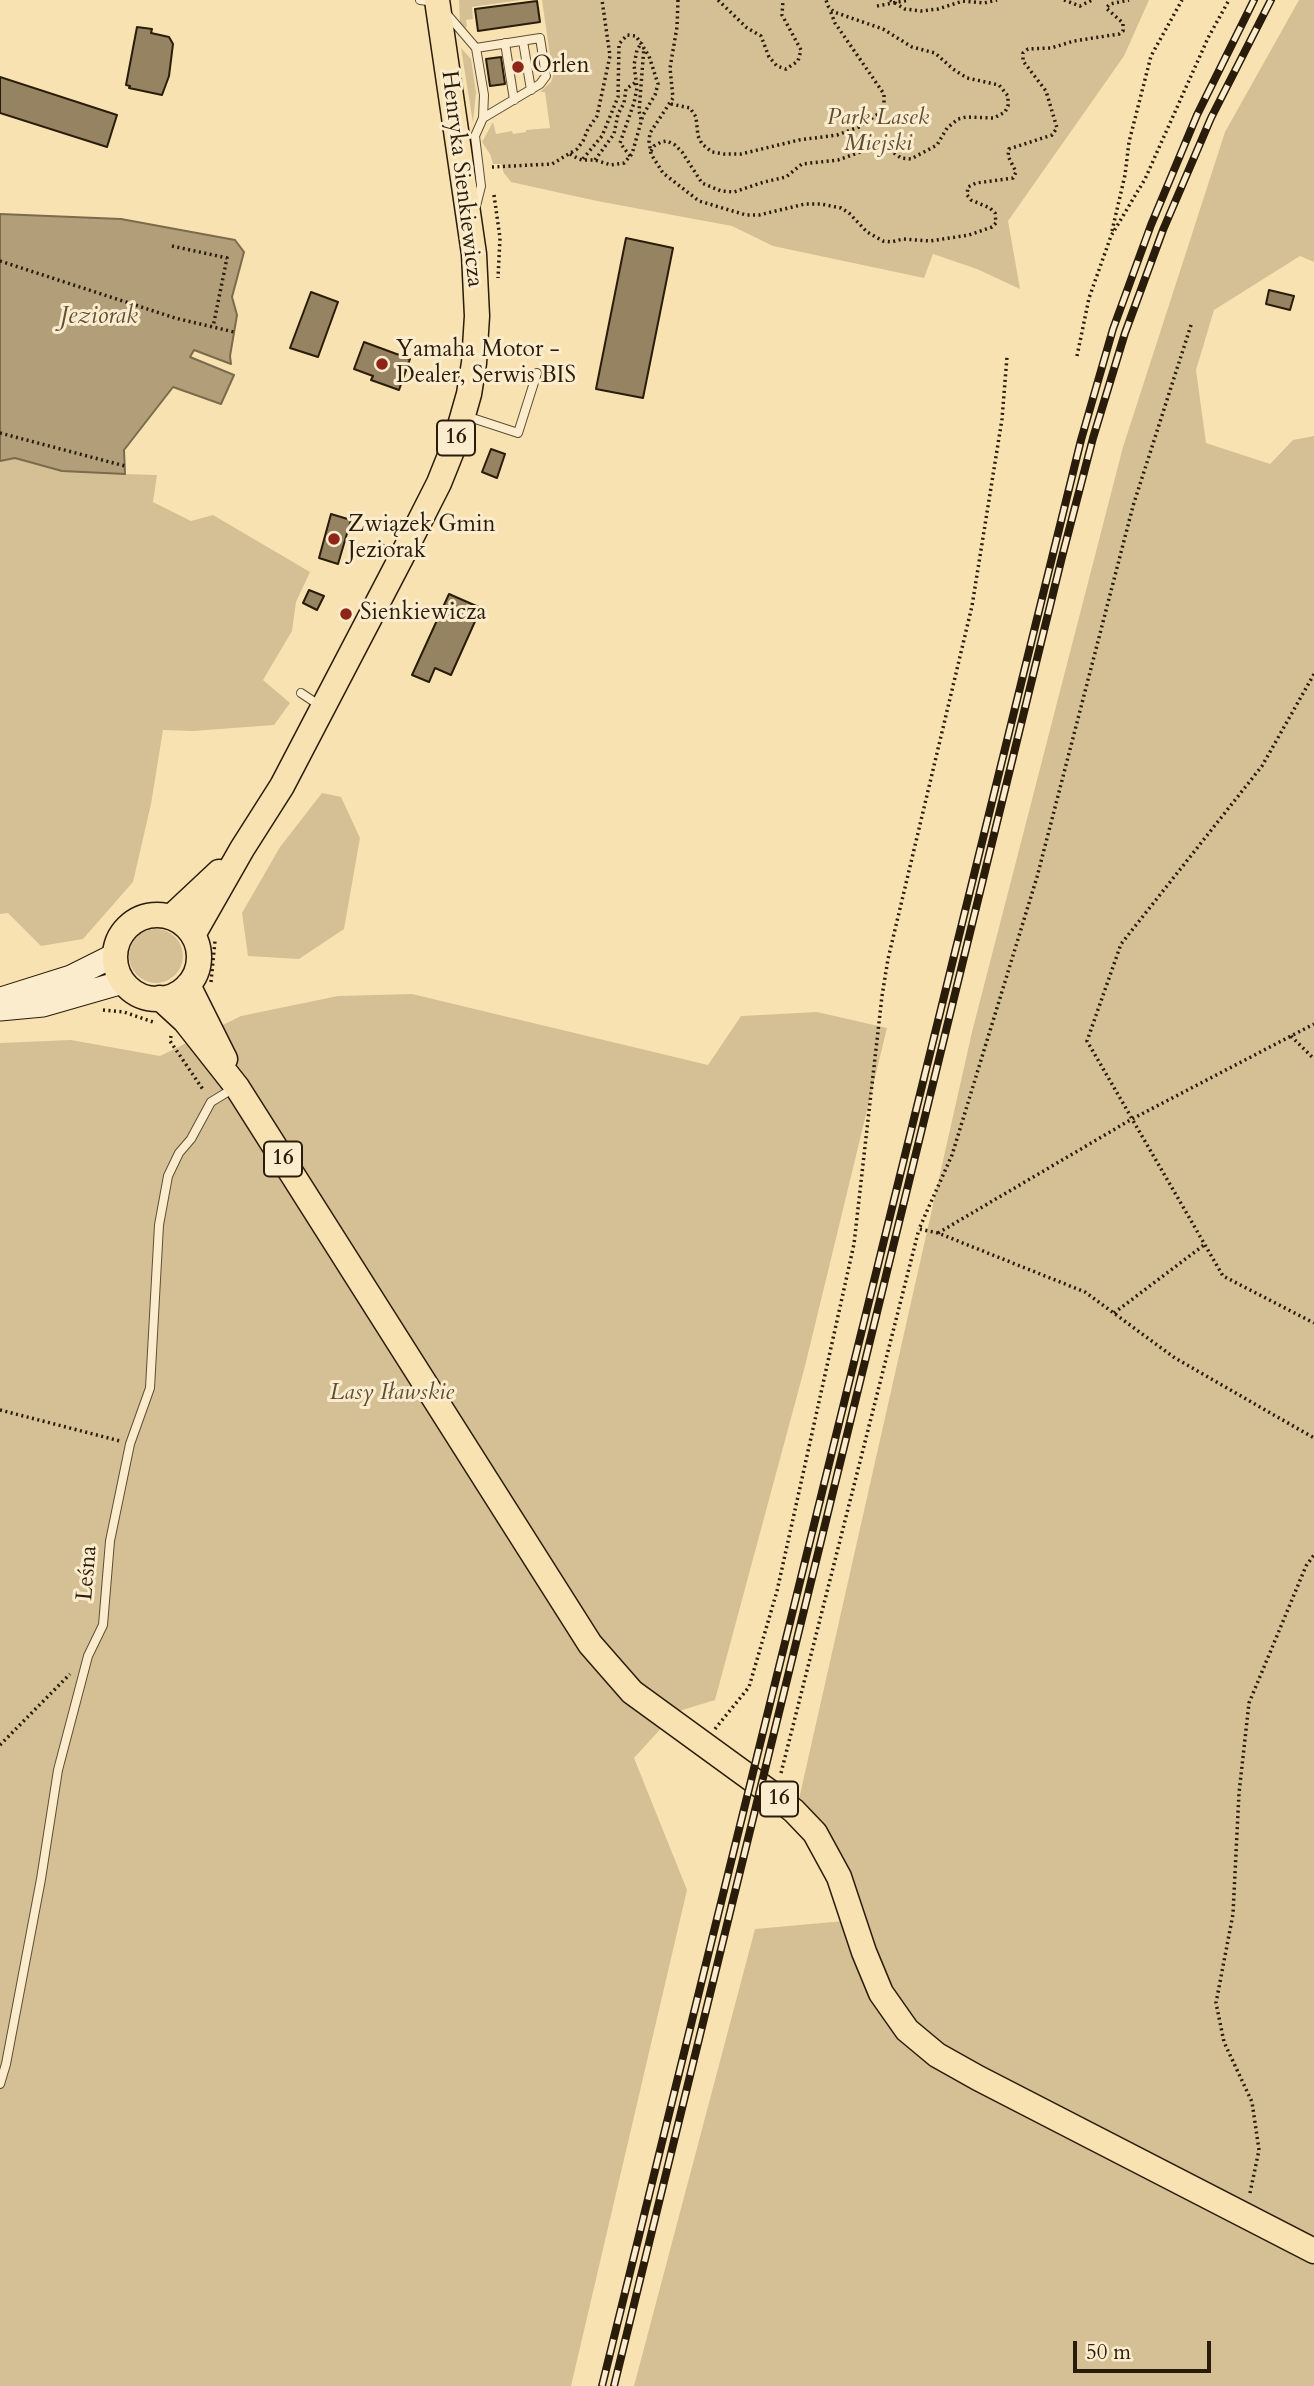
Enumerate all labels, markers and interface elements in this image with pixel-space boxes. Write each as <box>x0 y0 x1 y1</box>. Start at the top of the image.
place label: Orlen <box>532 53 590 81</box>
marker: Orlen <box>510 59 526 75</box>
street label: Henryka Sienkiewicza <box>434 69 488 289</box>
park label: Park Lasek Miejski <box>827 105 929 159</box>
water label: Jeziorak <box>60 303 138 331</box>
place label: Yamaha Motor - Dealer, Serwis BIS <box>396 337 576 391</box>
marker: Yamaha Motor - Dealer, Serwis BIS <box>374 356 390 372</box>
road number: 16 <box>437 420 475 456</box>
place label: Związek Gmin Jeziorak <box>348 512 496 566</box>
marker: Związek Gmin Jeziorak <box>326 531 342 547</box>
place label: Sienkiewicza <box>360 600 486 628</box>
marker: Sienkiewicza <box>338 606 354 622</box>
road number: 16 <box>264 1142 302 1176</box>
park label: Lasy Iławskie <box>330 1380 454 1408</box>
street label: Leśna <box>72 1544 104 1602</box>
road number: 16 <box>760 1782 798 1816</box>
scale bar <box>1076 2326 1214 2370</box>
text: 50 m <box>1086 2338 1131 2367</box>

